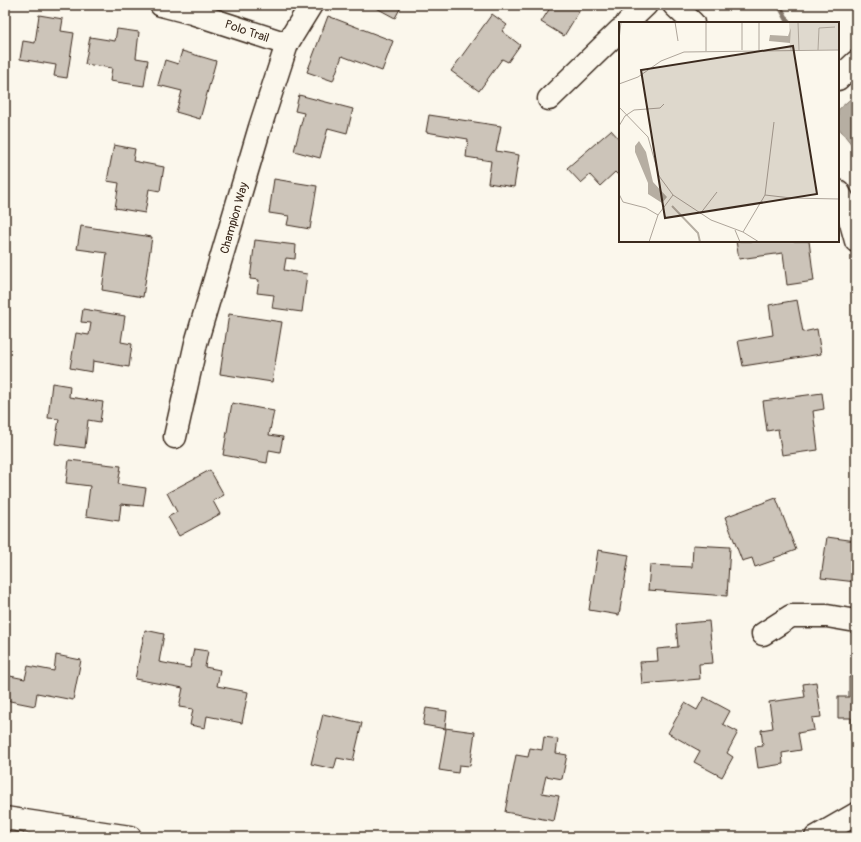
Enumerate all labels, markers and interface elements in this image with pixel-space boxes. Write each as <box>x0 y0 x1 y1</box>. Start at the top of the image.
street label: Polo Trail <box>223 17 271 46</box>
inset map <box>619 22 839 242</box>
street label: Champion Way <box>217 181 252 256</box>

